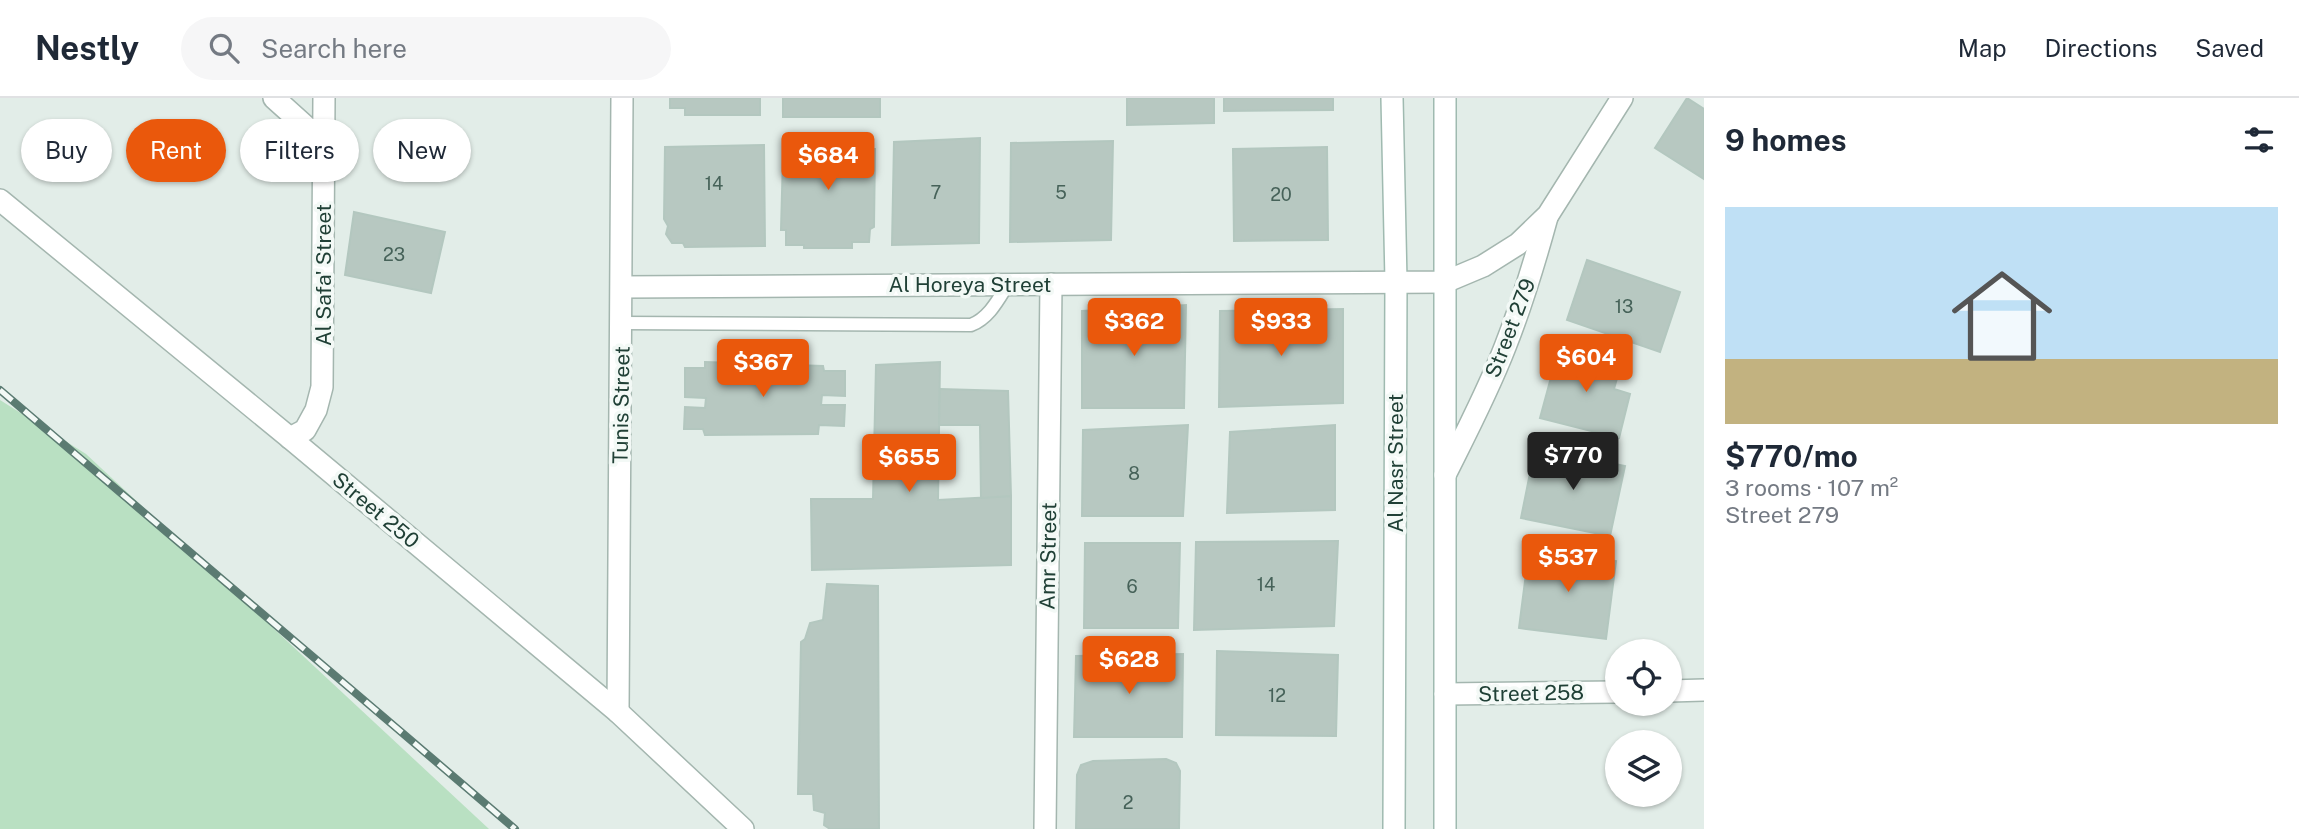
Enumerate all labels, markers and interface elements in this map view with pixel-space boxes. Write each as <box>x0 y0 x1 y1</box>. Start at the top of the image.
search box <box>181 17 671 80</box>
text: Nestly <box>35 29 139 67</box>
icon: search <box>205 29 243 67</box>
text: Search here <box>261 33 407 64</box>
text: Map <box>1958 34 2007 62</box>
text: Directions <box>2045 34 2157 62</box>
text: Saved <box>2195 34 2264 62</box>
chip: Buy <box>21 119 112 182</box>
chip: Rent <box>126 119 226 182</box>
chip: Filters <box>240 119 359 182</box>
chip: New <box>373 119 471 182</box>
icon: filters <box>2240 121 2278 159</box>
text: 9 homes <box>1725 122 1847 158</box>
pin: $684 <box>787 132 869 192</box>
text: $684 <box>797 141 859 168</box>
house number: 14 <box>705 173 723 194</box>
house number: 7 <box>931 182 941 203</box>
house number: 5 <box>1055 182 1067 203</box>
house number: 20 <box>1270 184 1292 205</box>
street label: Al Safa' Street <box>311 204 336 346</box>
house number: 23 <box>383 244 405 265</box>
icon: home <box>1939 253 2065 379</box>
street label: Al Horeya Street <box>888 272 1052 297</box>
street label: Street 279 <box>1480 275 1540 381</box>
house number: 13 <box>1615 296 1633 317</box>
pin: $362 <box>1093 299 1175 358</box>
pin: $933 <box>1240 299 1322 358</box>
text: $362 <box>1104 307 1164 334</box>
text: $933 <box>1250 307 1312 334</box>
pin: $604 <box>1545 334 1627 394</box>
pin: $367 <box>722 340 804 399</box>
text: $604 <box>1556 343 1616 370</box>
street label: Tunis Street <box>607 346 635 464</box>
text: $367 <box>733 348 793 375</box>
street label: Al Nasr Street <box>1383 394 1408 532</box>
pin: $770 <box>1532 432 1614 492</box>
pin: $655 <box>868 434 950 494</box>
text: $770/mo <box>1725 438 1858 474</box>
text: $770 <box>1543 441 1603 468</box>
text: $655 <box>878 443 940 470</box>
house number: 8 <box>1128 463 1140 484</box>
street label: Street 250 <box>328 467 424 553</box>
text: 3 rooms · 107 m² <box>1725 474 1898 501</box>
text: Street 279 <box>1725 501 1839 528</box>
street label: Amr Street <box>1035 502 1061 610</box>
pin: $537 <box>1527 534 1609 594</box>
text: $537 <box>1538 543 1598 570</box>
house number: 14 <box>1257 574 1275 595</box>
house number: 6 <box>1126 576 1138 597</box>
pin: $628 <box>1088 636 1170 696</box>
map controls <box>1605 639 1682 807</box>
button: locate <box>1605 639 1682 716</box>
text: $628 <box>1099 645 1159 672</box>
street label: Street 258 <box>1478 680 1584 706</box>
house number: 12 <box>1268 685 1286 706</box>
button: layers <box>1605 730 1682 807</box>
house number: 2 <box>1123 792 1133 813</box>

